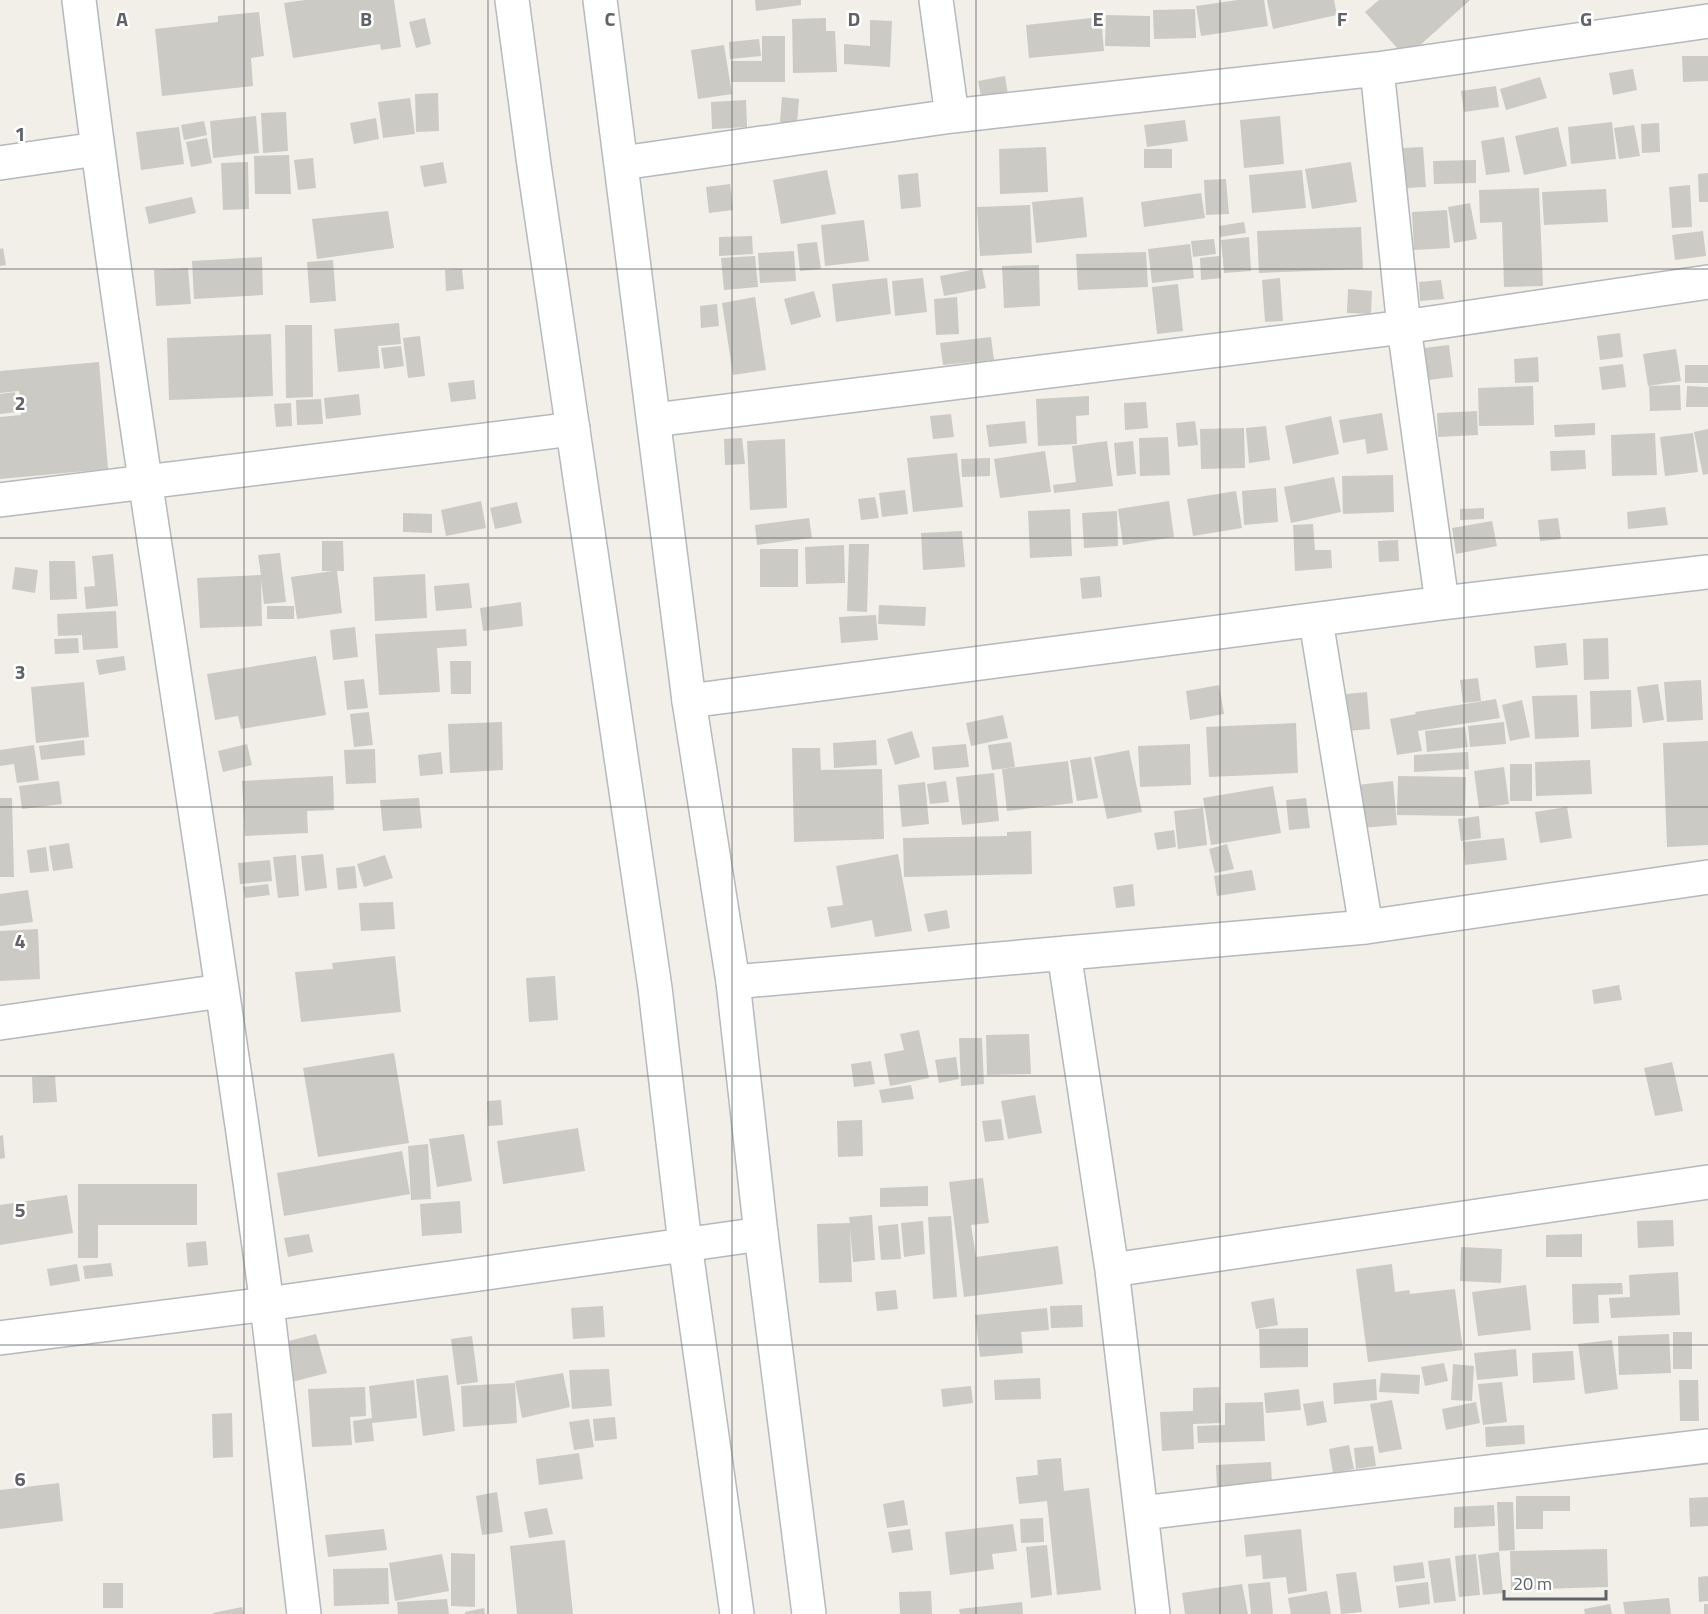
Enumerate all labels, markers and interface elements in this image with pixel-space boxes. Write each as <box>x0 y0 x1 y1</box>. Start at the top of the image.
text: A <box>116 3 128 34</box>
text: B <box>360 3 372 34</box>
text: C <box>605 3 616 34</box>
text: D <box>848 3 860 34</box>
text: E <box>1092 3 1104 34</box>
text: F <box>1337 3 1348 34</box>
text: G <box>1580 3 1592 34</box>
text: 1 <box>14 118 26 149</box>
text: 2 <box>14 387 26 418</box>
text: 3 <box>14 656 26 687</box>
text: 4 <box>14 925 26 956</box>
text: 5 <box>14 1194 26 1225</box>
text: 6 <box>14 1463 26 1494</box>
scale bar <box>1504 1563 1606 1601</box>
text: 20 m <box>1513 1570 1552 1597</box>

